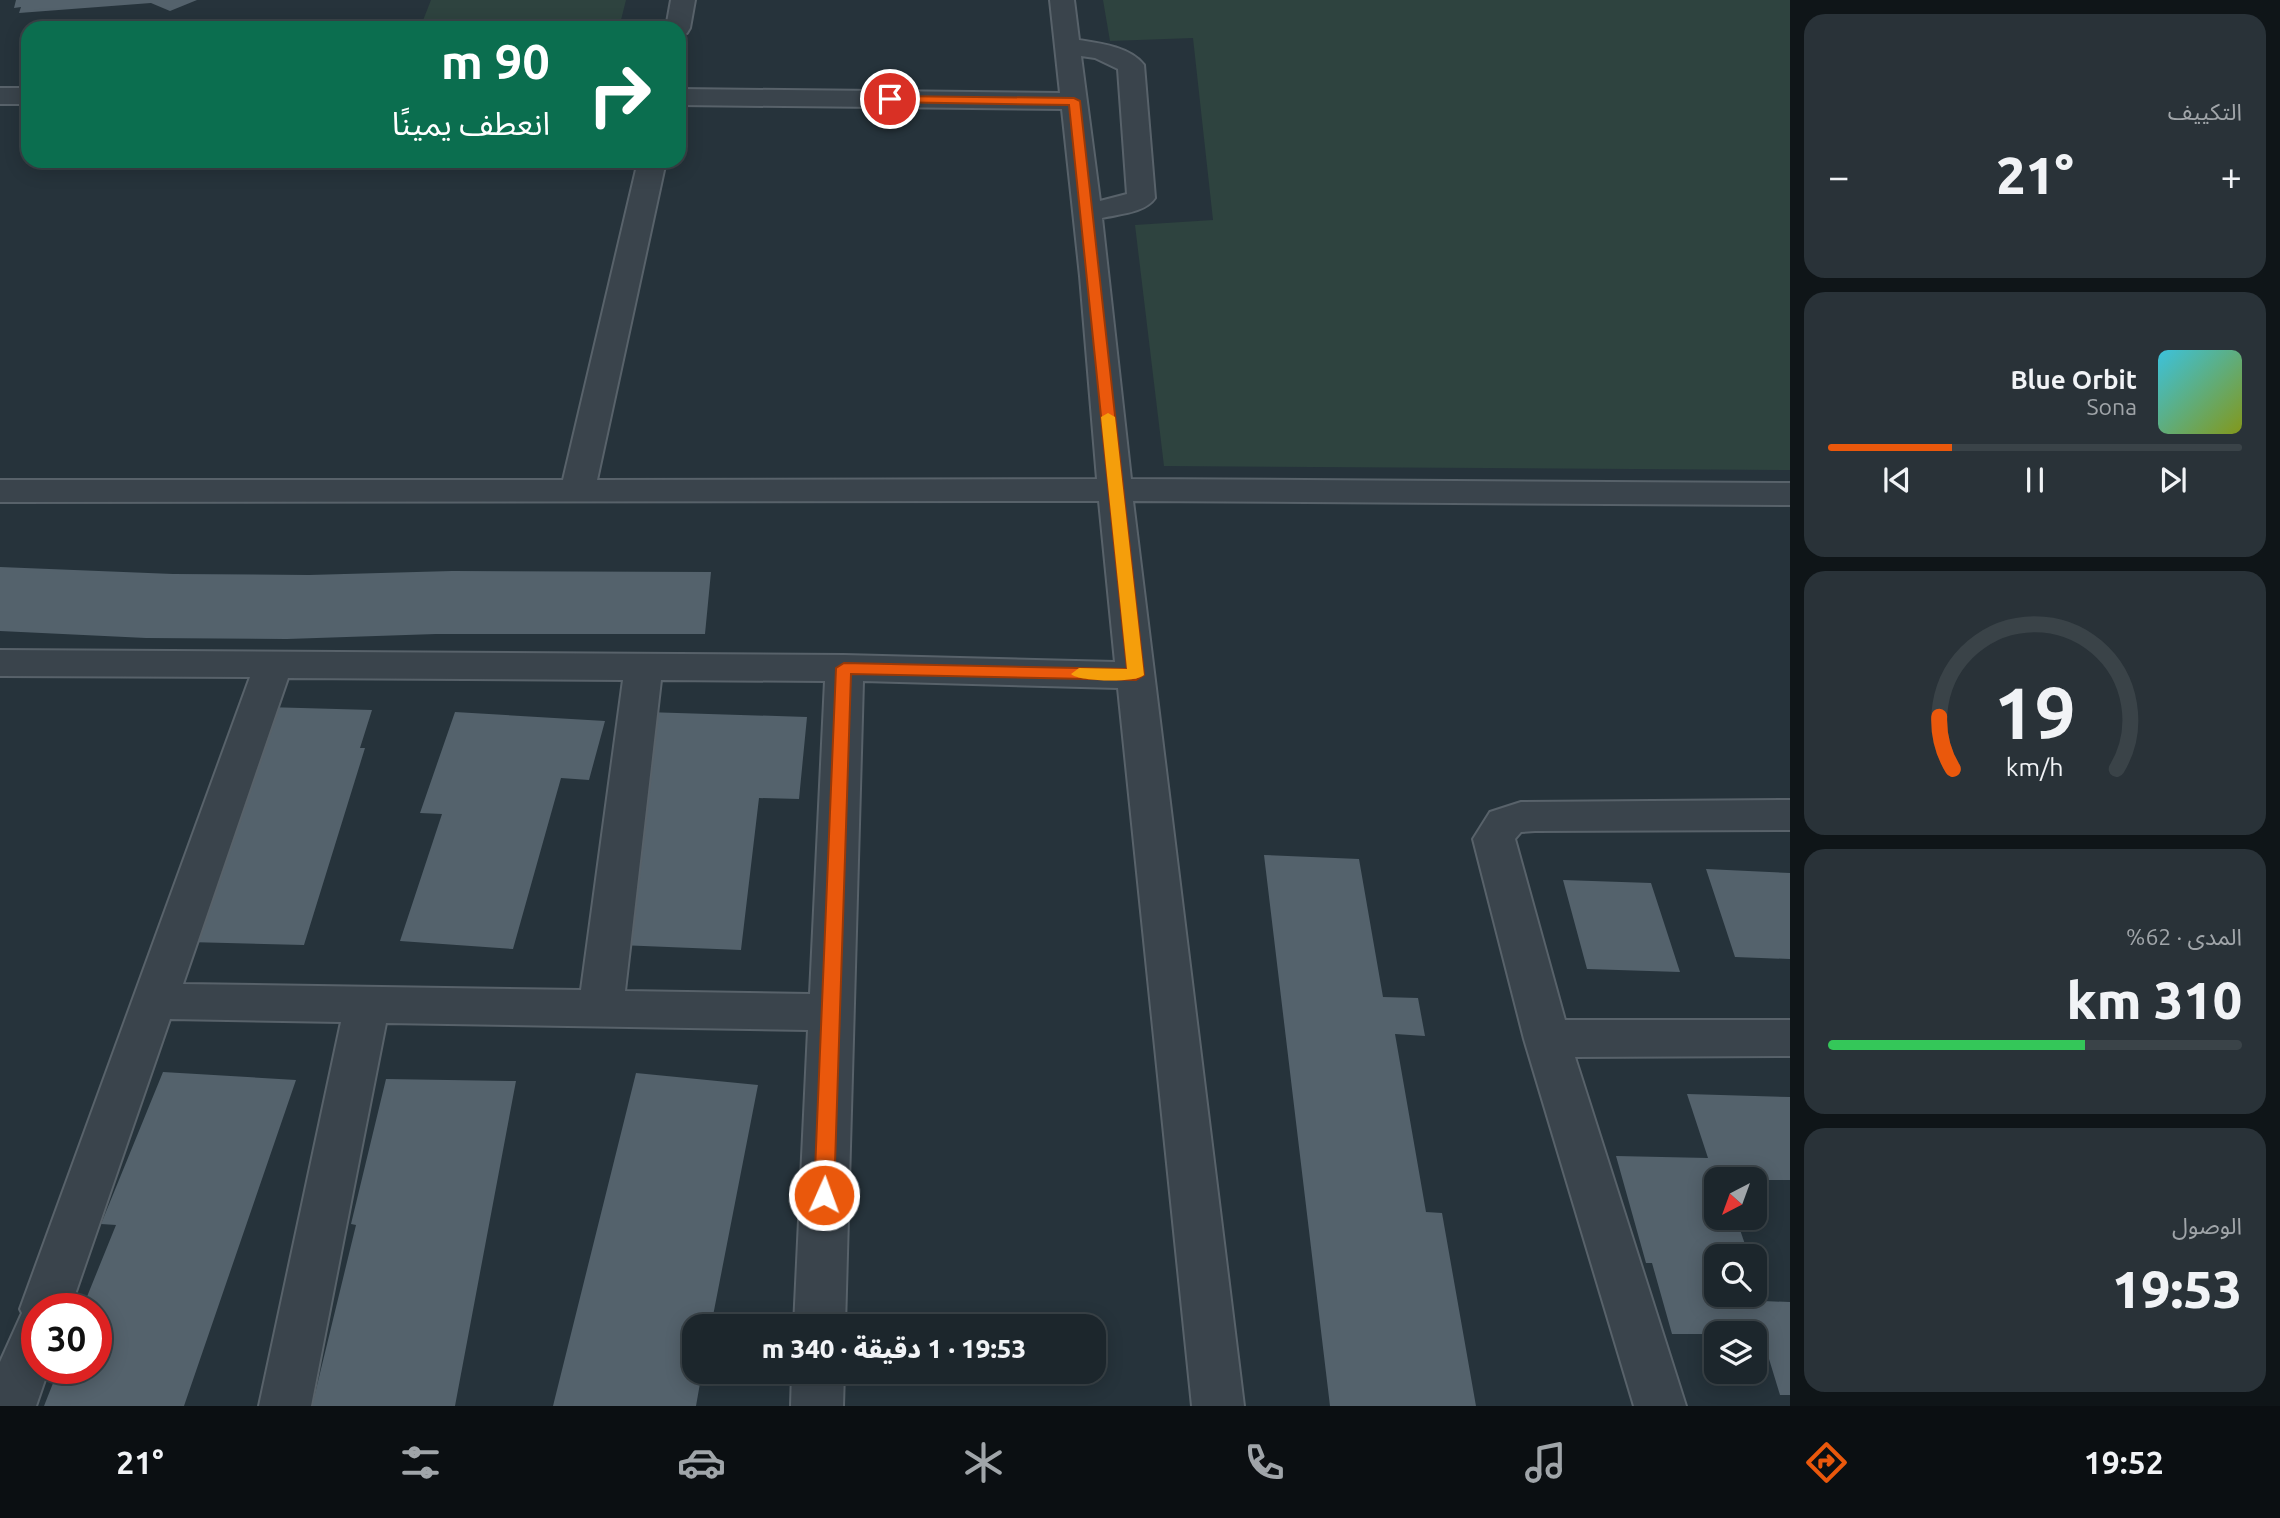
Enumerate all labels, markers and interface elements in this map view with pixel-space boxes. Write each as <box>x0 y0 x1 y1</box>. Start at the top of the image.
text: 90 m <box>441 33 550 88</box>
icon: right <box>574 49 665 140</box>
pin <box>860 69 920 129</box>
icon: arrive <box>871 80 909 118</box>
text: التكييف <box>2168 99 2242 124</box>
text: انعطف يمينًا <box>392 105 550 141</box>
text: 21° <box>1996 146 2074 204</box>
text: − <box>1828 155 1849 197</box>
text: + <box>2221 155 2242 197</box>
text: Blue Orbit <box>2010 365 2137 394</box>
text: Sona <box>2087 394 2137 419</box>
icon: previous <box>1878 461 1916 499</box>
icon: pause <box>2016 461 2054 499</box>
icon: next <box>2154 461 2192 499</box>
text: 19 <box>1994 671 2076 753</box>
text: km/h <box>2006 753 2064 781</box>
text: المدى · 62% <box>2126 924 2242 949</box>
text: 310 km <box>2067 971 2242 1029</box>
position arrow <box>787 1158 861 1232</box>
north arrow <box>1704 1167 1768 1230</box>
map controls <box>1704 1167 1767 1384</box>
text: الوصول <box>2172 1213 2242 1238</box>
button: search <box>1704 1244 1767 1307</box>
text: 19:53 <box>2112 1260 2242 1318</box>
speed limit sign: 30 <box>21 1293 112 1384</box>
button: layers <box>1704 1321 1767 1384</box>
text: 19:53 · 1 دقيقة · 340 m <box>762 1334 1026 1363</box>
icon: filters <box>396 1438 445 1487</box>
icon: car <box>677 1438 726 1487</box>
icon: climate <box>959 1438 1008 1487</box>
icon: phone <box>1240 1438 1289 1487</box>
icon: music <box>1521 1438 1570 1487</box>
icon: directions <box>1802 1438 1851 1487</box>
text: 21° <box>116 1444 164 1480</box>
text: 19:52 <box>2084 1444 2164 1480</box>

